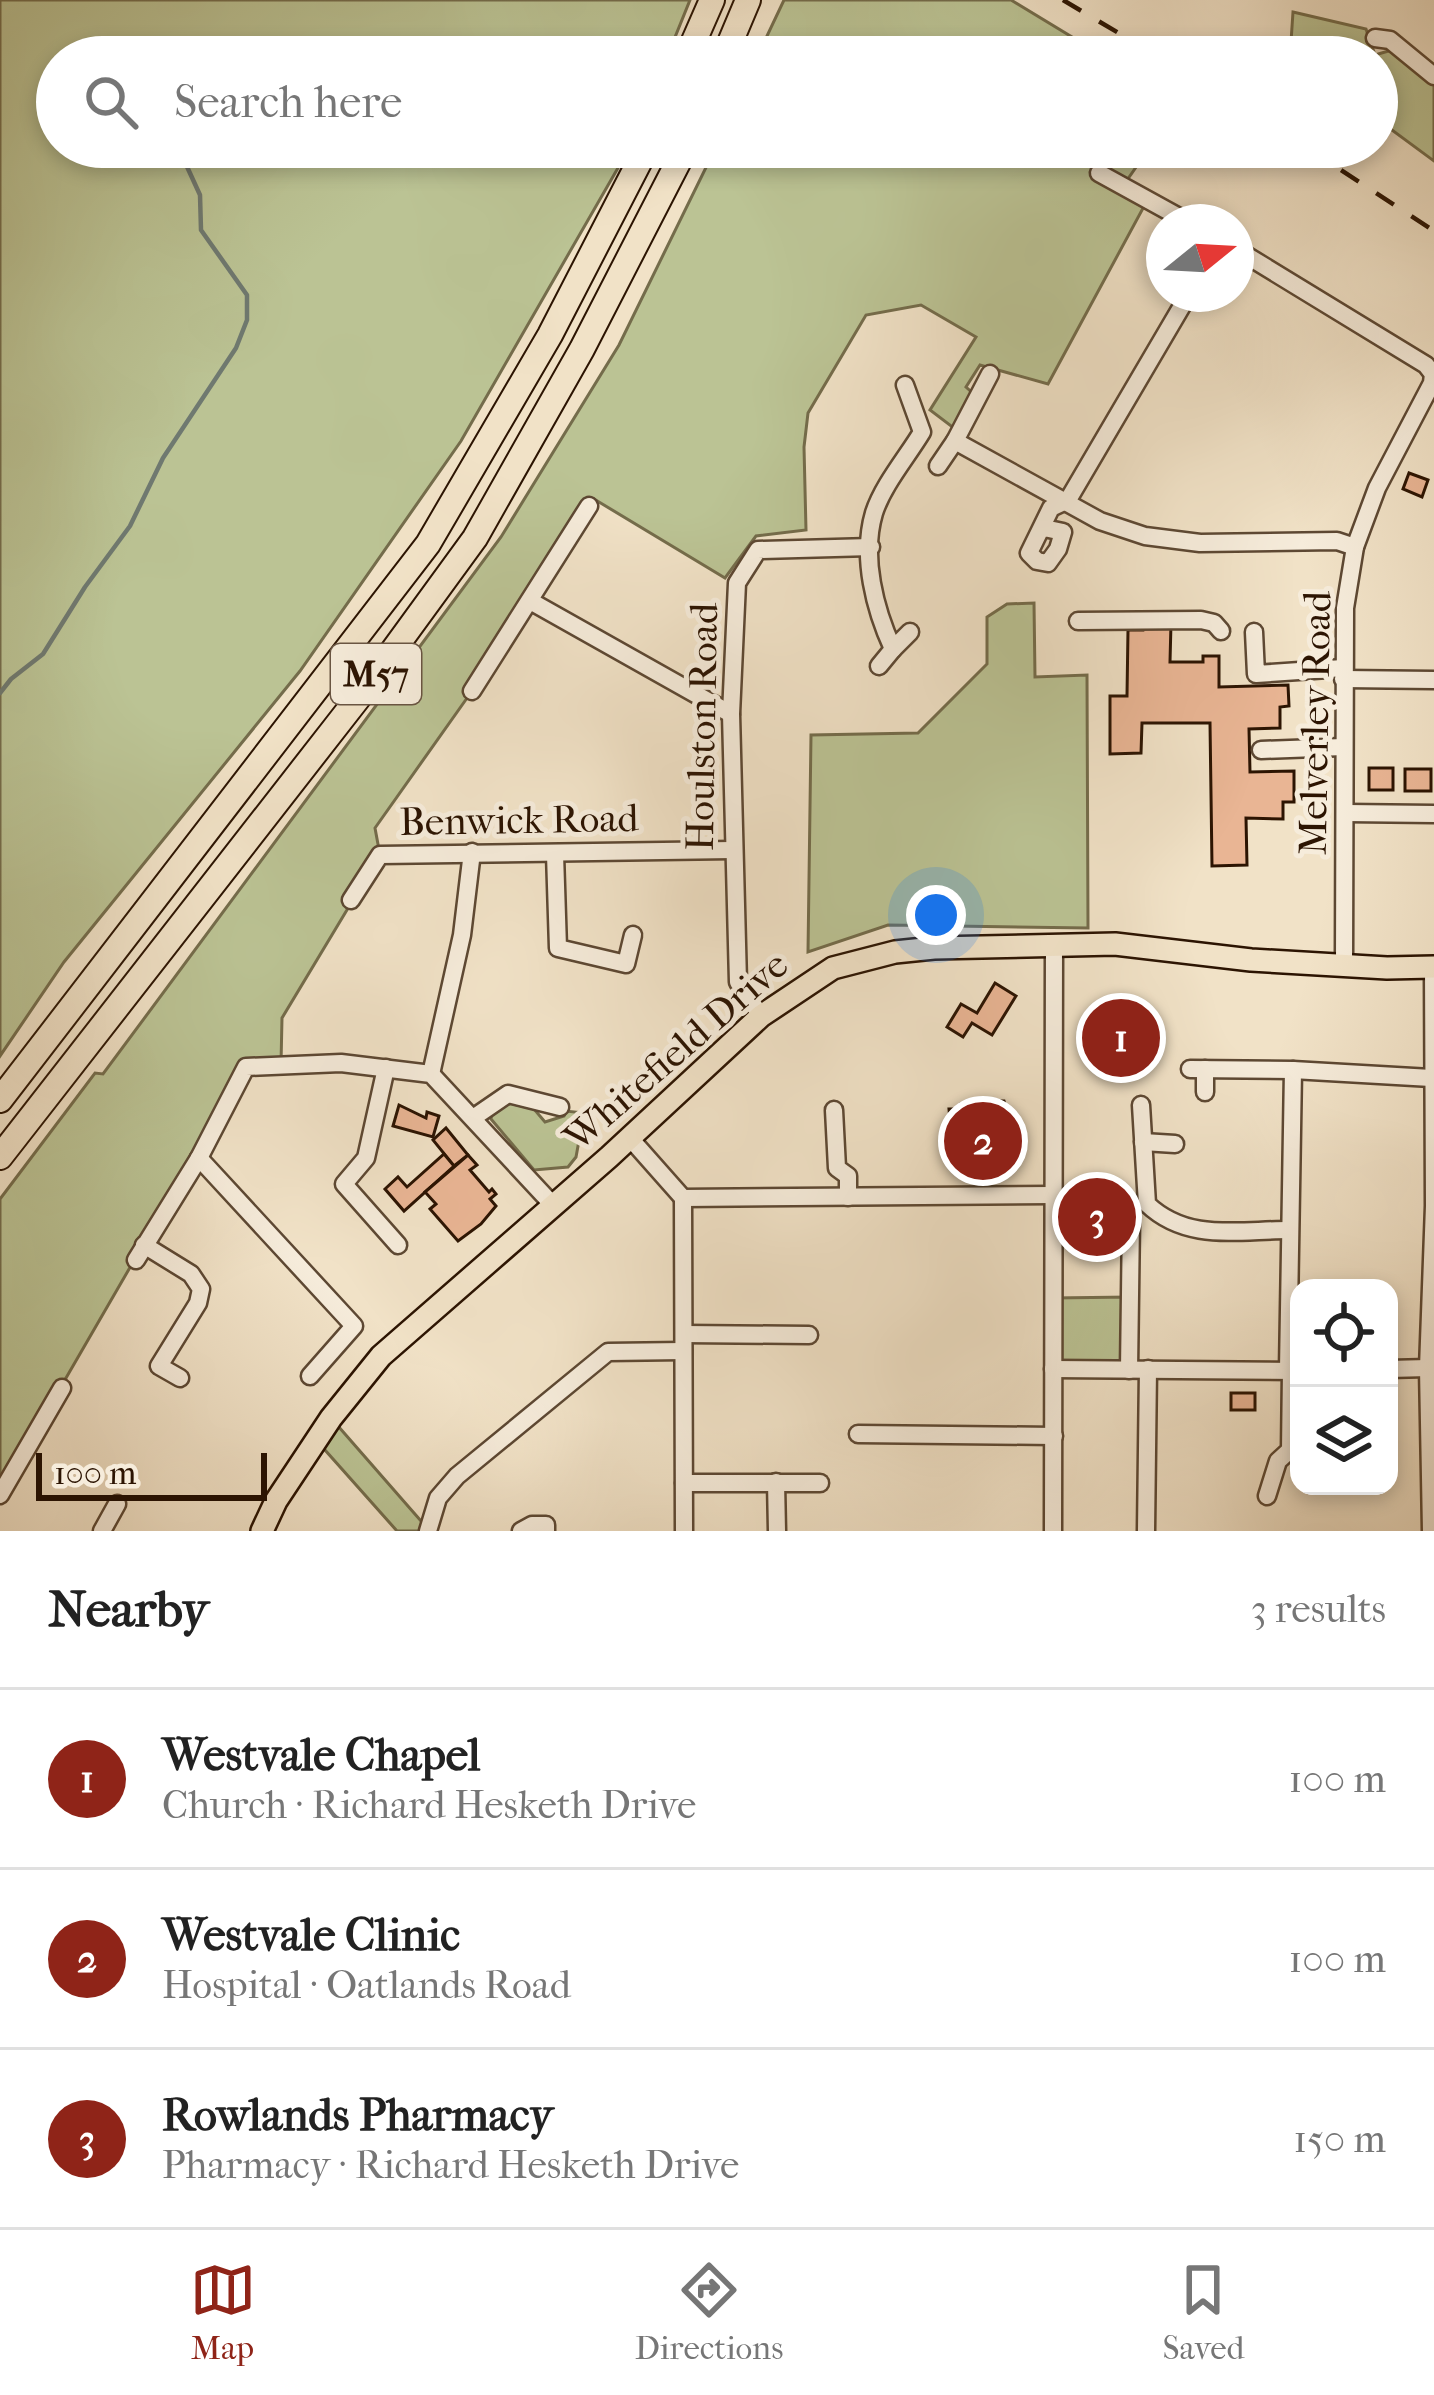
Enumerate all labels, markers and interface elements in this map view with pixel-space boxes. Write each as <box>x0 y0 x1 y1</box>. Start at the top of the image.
search box <box>36 36 1398 168</box>
icon: search <box>78 69 144 135</box>
text: Search here <box>174 76 402 129</box>
north arrow <box>1146 204 1254 312</box>
street label: Melverley Road <box>1290 590 1340 855</box>
street label: Houlston Road <box>677 602 727 852</box>
road number: M57 <box>331 644 421 704</box>
street label: Benwick Road <box>399 795 640 845</box>
your location <box>906 885 966 945</box>
street label: Whitefield Drive <box>554 942 797 1161</box>
pin: 1 <box>1082 993 1160 1083</box>
pin: 2 <box>944 1096 1022 1186</box>
pin: 3 <box>1058 1172 1136 1262</box>
map controls <box>1290 1279 1398 1495</box>
button: locate <box>1290 1279 1398 1387</box>
button: layers <box>1290 1387 1398 1495</box>
scale bar <box>36 1447 267 1500</box>
text: 100 m <box>54 1454 137 1493</box>
text: Nearby <box>48 1579 209 1639</box>
text: 3 results <box>1251 1586 1386 1632</box>
text: Westvale Chapel <box>162 1729 480 1782</box>
text: 1 <box>80 1756 94 1802</box>
text: 100 m <box>1288 1756 1386 1802</box>
text: Church · Richard Hesketh Drive <box>162 1782 696 1828</box>
text: Westvale Clinic <box>162 1909 460 1962</box>
text: 2 <box>77 1936 97 1982</box>
text: 100 m <box>1288 1936 1386 1982</box>
text: Hospital · Oatlands Road <box>162 1962 571 2008</box>
text: Rowlands Pharmacy <box>162 2089 553 2142</box>
text: 3 <box>79 2116 95 2162</box>
text: 150 m <box>1293 2116 1386 2162</box>
text: Pharmacy · Richard Hesketh Drive <box>162 2142 739 2188</box>
tab: Map <box>190 2257 256 2368</box>
tab: Directions <box>635 2257 783 2368</box>
tab: Saved <box>1163 2257 1244 2368</box>

